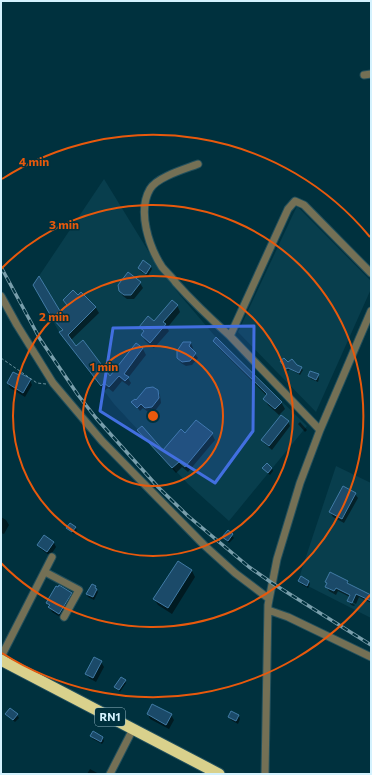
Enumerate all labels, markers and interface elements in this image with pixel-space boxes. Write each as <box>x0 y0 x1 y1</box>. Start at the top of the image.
text: 4 min <box>19 154 49 168</box>
text: 3 min <box>49 217 79 231</box>
text: 2 min <box>39 309 69 323</box>
text: 1 min <box>90 359 118 373</box>
centre of rings <box>146 409 160 423</box>
road number: RN1 <box>95 708 125 726</box>

